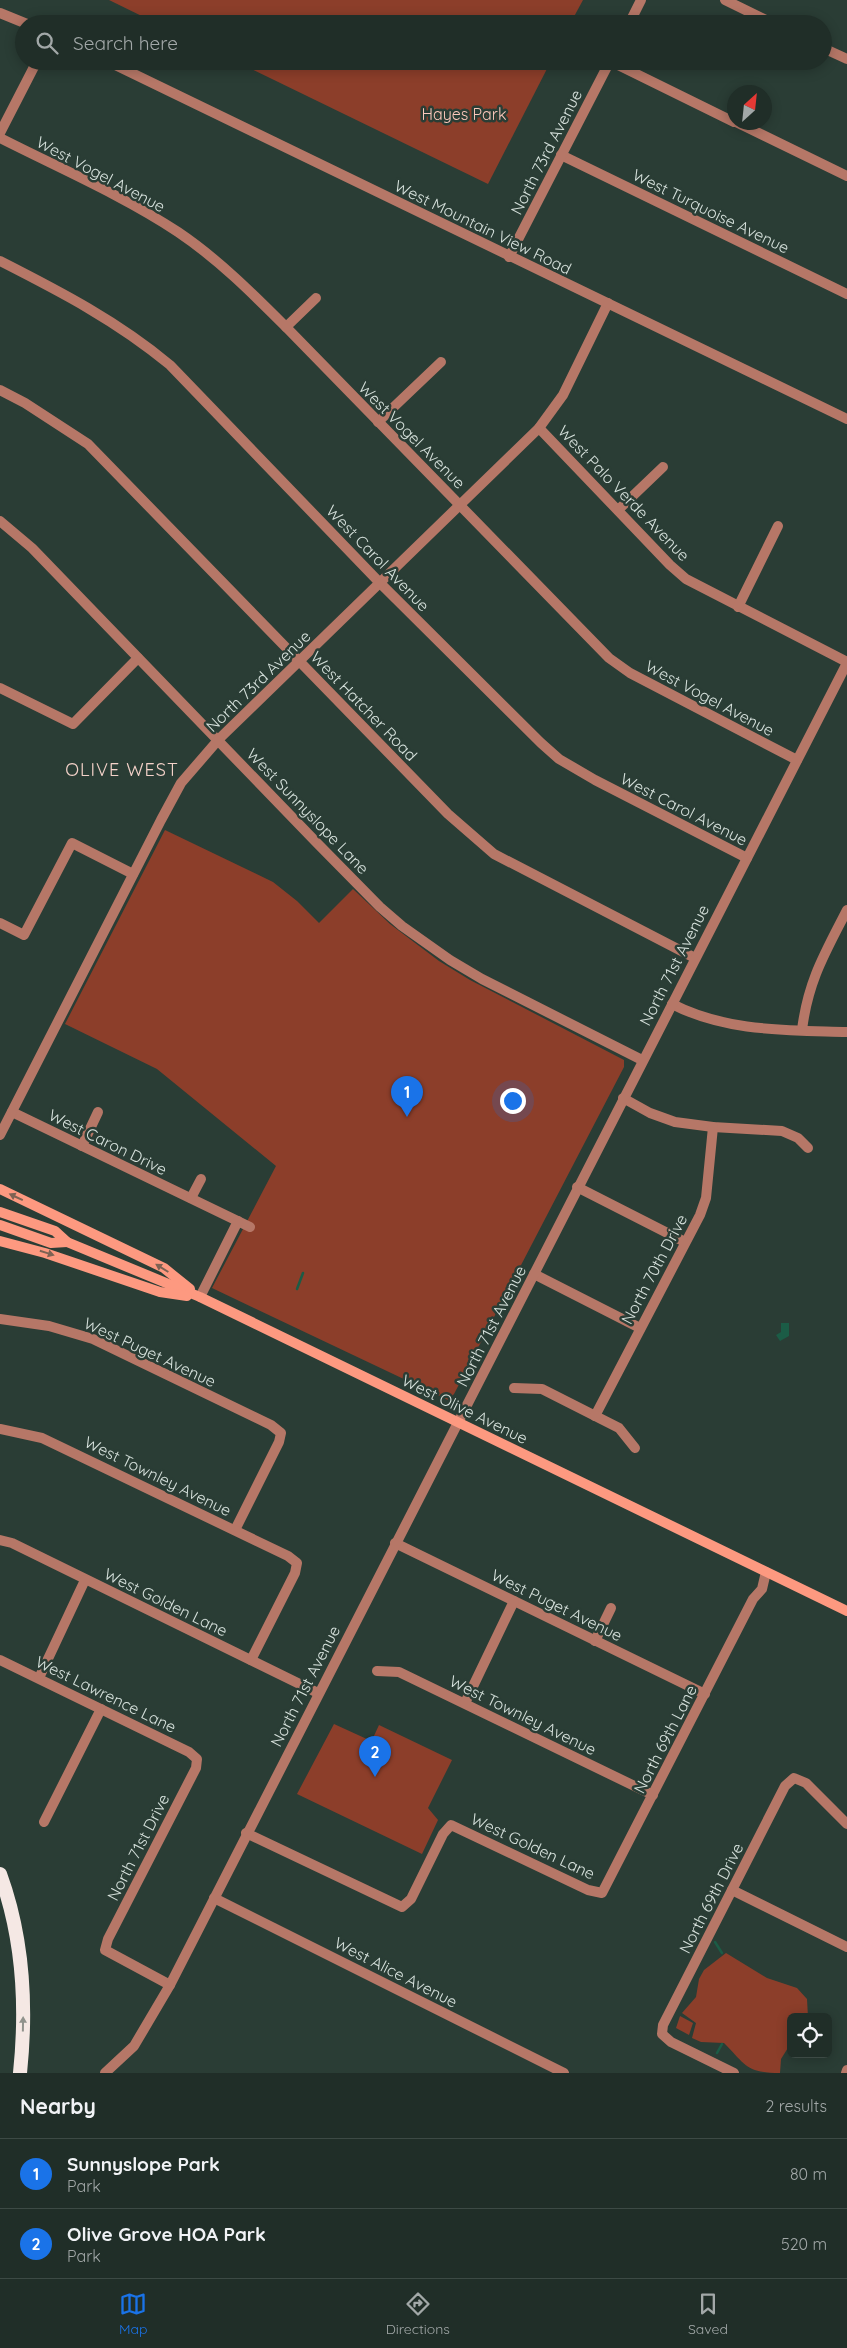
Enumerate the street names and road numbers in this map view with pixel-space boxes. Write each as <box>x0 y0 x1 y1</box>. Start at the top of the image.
street label: North 73rd Avenue <box>506 86 586 218</box>
street label: West Vogel Avenue <box>33 132 169 216</box>
street label: West Turquoise Avenue <box>629 164 793 258</box>
street label: West Mountain View Road <box>391 175 575 279</box>
street label: West Vogel Avenue <box>354 377 470 493</box>
street label: West Palo Verde Avenue <box>554 421 694 565</box>
street label: West Carol Avenue <box>322 501 434 615</box>
street label: North 73rd Avenue <box>202 626 314 736</box>
street label: West Hatcher Road <box>307 647 421 765</box>
street label: West Vogel Avenue <box>642 656 778 740</box>
street label: West Sunnyslope Lane <box>243 744 373 878</box>
street label: West Carol Avenue <box>617 768 751 850</box>
street label: North 71st Avenue <box>635 901 713 1029</box>
street label: West Caron Drive <box>46 1105 170 1179</box>
street label: North 70th Drive <box>617 1211 691 1327</box>
street label: North 71st Avenue <box>452 1262 530 1390</box>
street label: West Puget Avenue <box>81 1313 219 1391</box>
street label: West Olive Avenue <box>399 1370 531 1448</box>
street label: West Townley Avenue <box>81 1432 235 1520</box>
street label: West Golden Lane <box>101 1563 231 1641</box>
street label: West Puget Avenue <box>488 1565 626 1645</box>
street label: North 71st Avenue <box>266 1622 344 1750</box>
street label: West Lawrence Lane <box>32 1651 180 1737</box>
street label: West Townley Avenue <box>446 1671 600 1759</box>
street label: North 69th Lane <box>629 1681 701 1797</box>
street label: North 71st Drive <box>103 1790 173 1904</box>
street label: West Golden Lane <box>468 1808 598 1884</box>
street label: North 69th Drive <box>675 1839 747 1957</box>
street label: West Alice Avenue <box>331 1932 461 2012</box>

